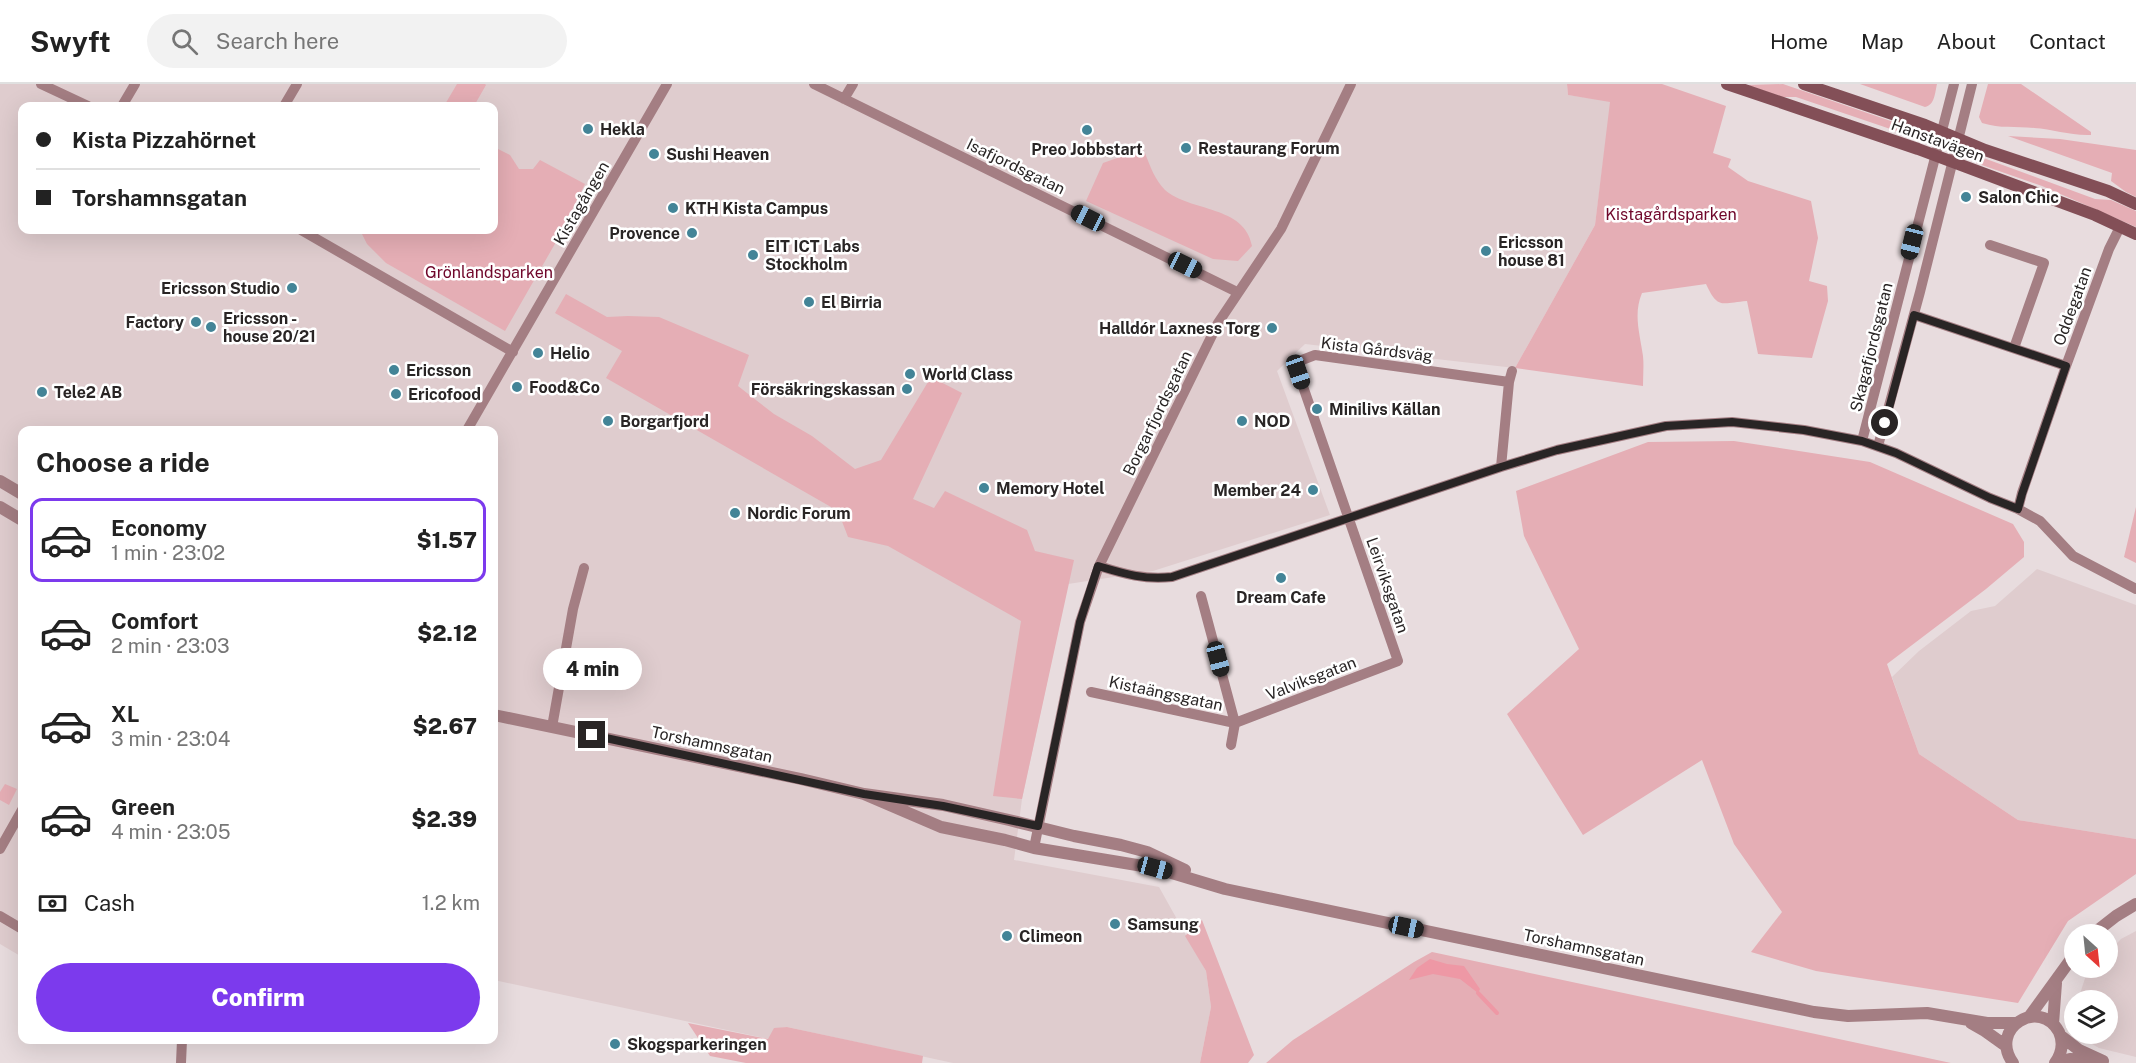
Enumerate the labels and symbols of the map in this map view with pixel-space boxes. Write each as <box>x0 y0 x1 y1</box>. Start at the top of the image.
street label: Hanstavägen <box>1889 115 1987 166</box>
place label: Hekla <box>600 120 645 139</box>
marker: Hekla <box>581 122 595 136</box>
marker: Preo Jobbstart <box>1080 123 1094 137</box>
street label: Isafjordsgatan <box>964 134 1068 198</box>
place label: Restaurang Forum <box>1198 139 1340 158</box>
place label: Preo Jobbstart <box>1031 140 1143 159</box>
marker: Restaurang Forum <box>1179 141 1193 155</box>
place label: Sushi Heaven <box>666 145 769 164</box>
marker: Sushi Heaven <box>647 147 661 161</box>
street label: Kistagången <box>550 158 613 249</box>
place label: Salon Chic <box>1978 188 2059 207</box>
marker: Salon Chic <box>1959 190 1973 204</box>
place label: KTH Kista Campus <box>685 199 828 218</box>
marker: KTH Kista Campus <box>666 201 680 215</box>
car <box>1068 202 1108 234</box>
park label: Kistagårdsparken <box>1605 205 1737 224</box>
car <box>1899 222 1925 262</box>
place label: Provence <box>609 224 680 243</box>
marker: Provence <box>685 226 699 240</box>
place label: Ericsson house 81 <box>1498 233 1565 270</box>
place label: EIT ICT Labs Stockholm <box>765 237 860 274</box>
marker: Ericsson house 81 <box>1479 244 1493 258</box>
marker: EIT ICT Labs Stockholm <box>746 248 760 262</box>
car <box>1165 249 1205 281</box>
park label: Grönlandsparken <box>425 263 553 282</box>
street label: Oddegatan <box>2049 264 2095 348</box>
place label: Ericsson Studio <box>161 279 280 298</box>
marker: Ericsson Studio <box>285 281 299 295</box>
street label: Skagafjordsgatan <box>1846 281 1897 414</box>
place label: El Birria <box>821 293 882 312</box>
marker: El Birria <box>802 295 816 309</box>
place label: Ericsson - house 20/21 <box>223 309 316 346</box>
place label: Factory <box>125 313 184 332</box>
marker: Factory <box>189 315 203 329</box>
place label: Halldór Laxness Torg <box>1099 319 1260 338</box>
marker: Ericsson - house 20/21 <box>204 320 218 334</box>
marker: Halldór Laxness Torg <box>1265 321 1279 335</box>
street label: Kista Gårdsväg <box>1320 333 1434 366</box>
place label: Helio <box>550 344 590 363</box>
marker: Helio <box>531 346 545 360</box>
street label: Borgarfjordsgatan <box>1119 348 1196 479</box>
car <box>1284 352 1312 392</box>
place label: Ericsson <box>406 361 471 380</box>
marker: Ericsson <box>387 363 401 377</box>
place label: World Class <box>922 365 1013 384</box>
marker: World Class <box>903 367 917 381</box>
place label: Food&Co <box>529 378 600 397</box>
marker: Food&Co <box>510 380 524 394</box>
place label: Försäkringskassan <box>751 380 895 399</box>
marker: Försäkringskassan <box>900 382 914 396</box>
place label: Tele2 AB <box>54 383 122 402</box>
marker: Tele2 AB <box>35 385 49 399</box>
place label: Ericofood <box>408 385 481 404</box>
marker: Ericofood <box>389 387 403 401</box>
place label: Minilivs Källan <box>1329 400 1440 419</box>
marker: Minilivs Källan <box>1310 402 1324 416</box>
route start <box>1871 409 1898 436</box>
place label: Borgarfjord <box>620 412 709 431</box>
place label: NOD <box>1254 412 1290 431</box>
marker: Borgarfjord <box>601 414 615 428</box>
marker: NOD <box>1235 414 1249 428</box>
place label: Memory Hotel <box>996 479 1104 498</box>
marker: Memory Hotel <box>977 481 991 495</box>
place label: Member 24 <box>1213 481 1302 500</box>
marker: Member 24 <box>1306 483 1320 497</box>
place label: Nordic Forum <box>747 504 851 523</box>
marker: Nordic Forum <box>728 506 742 520</box>
street label: Leirviksgatan <box>1362 535 1413 636</box>
marker: Dream Cafe <box>1274 571 1288 585</box>
place label: Dream Cafe <box>1236 588 1326 607</box>
car <box>1205 639 1231 679</box>
callout: 4 min <box>542 648 642 690</box>
street label: Valviksgatan <box>1263 653 1359 704</box>
street label: Kistaängsgatan <box>1107 672 1225 715</box>
route end <box>578 721 605 748</box>
street label: Torshamnsgatan <box>650 722 774 767</box>
car <box>1135 855 1175 881</box>
car <box>1387 914 1425 940</box>
place label: Samsung <box>1127 915 1199 934</box>
marker: Samsung <box>1108 917 1122 931</box>
north arrow <box>2064 924 2118 978</box>
street label: Torshamnsgatan <box>1522 925 1646 970</box>
place label: Climeon <box>1019 927 1082 946</box>
marker: Climeon <box>1000 929 1014 943</box>
place label: Skogsparkeringen <box>627 1035 767 1054</box>
marker: Skogsparkeringen <box>608 1037 622 1051</box>

